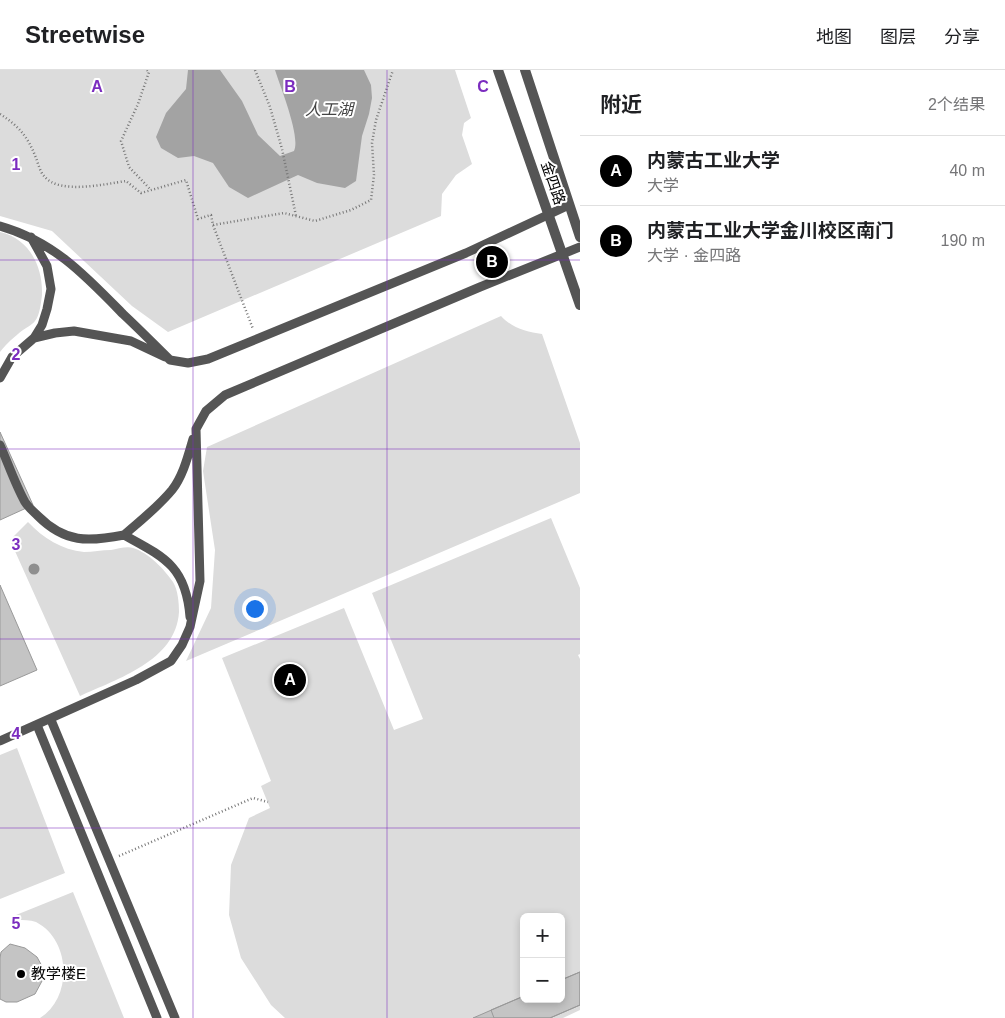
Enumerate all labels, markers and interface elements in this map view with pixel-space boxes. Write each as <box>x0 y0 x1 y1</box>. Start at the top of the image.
text: Streetwise <box>25 21 145 48</box>
text: 地图 <box>816 27 852 47</box>
text: 图层 <box>880 27 916 47</box>
text: 分享 <box>944 27 980 47</box>
text: A <box>91 78 103 95</box>
text: B <box>284 78 296 95</box>
text: C <box>477 78 489 95</box>
text: 附近 <box>600 93 642 116</box>
text: 2个结果 <box>928 96 985 113</box>
water label: 人工湖 <box>305 101 356 118</box>
text: 内蒙古工业大学 <box>647 150 780 171</box>
text: 1 <box>12 156 21 173</box>
street label: 金四路 <box>538 159 569 207</box>
text: A <box>610 162 622 179</box>
text: 40 m <box>949 162 985 179</box>
text: 大学 <box>647 177 679 194</box>
text: 内蒙古工业大学金川校区南门 <box>647 220 894 241</box>
text: B <box>610 232 622 249</box>
text: 190 m <box>941 232 985 249</box>
pin: B <box>476 243 508 281</box>
text: 大学 · 金四路 <box>647 247 741 264</box>
text: 2 <box>12 346 21 363</box>
text: 3 <box>12 536 21 553</box>
your location <box>242 596 268 622</box>
pin: A <box>274 661 306 699</box>
text: 4 <box>12 725 21 742</box>
map controls <box>520 913 565 1003</box>
button: + <box>520 913 565 958</box>
text: 5 <box>12 915 21 932</box>
button: − <box>520 958 565 1003</box>
place label: 教学楼E <box>31 965 86 982</box>
marker: 教学楼E <box>15 968 27 980</box>

